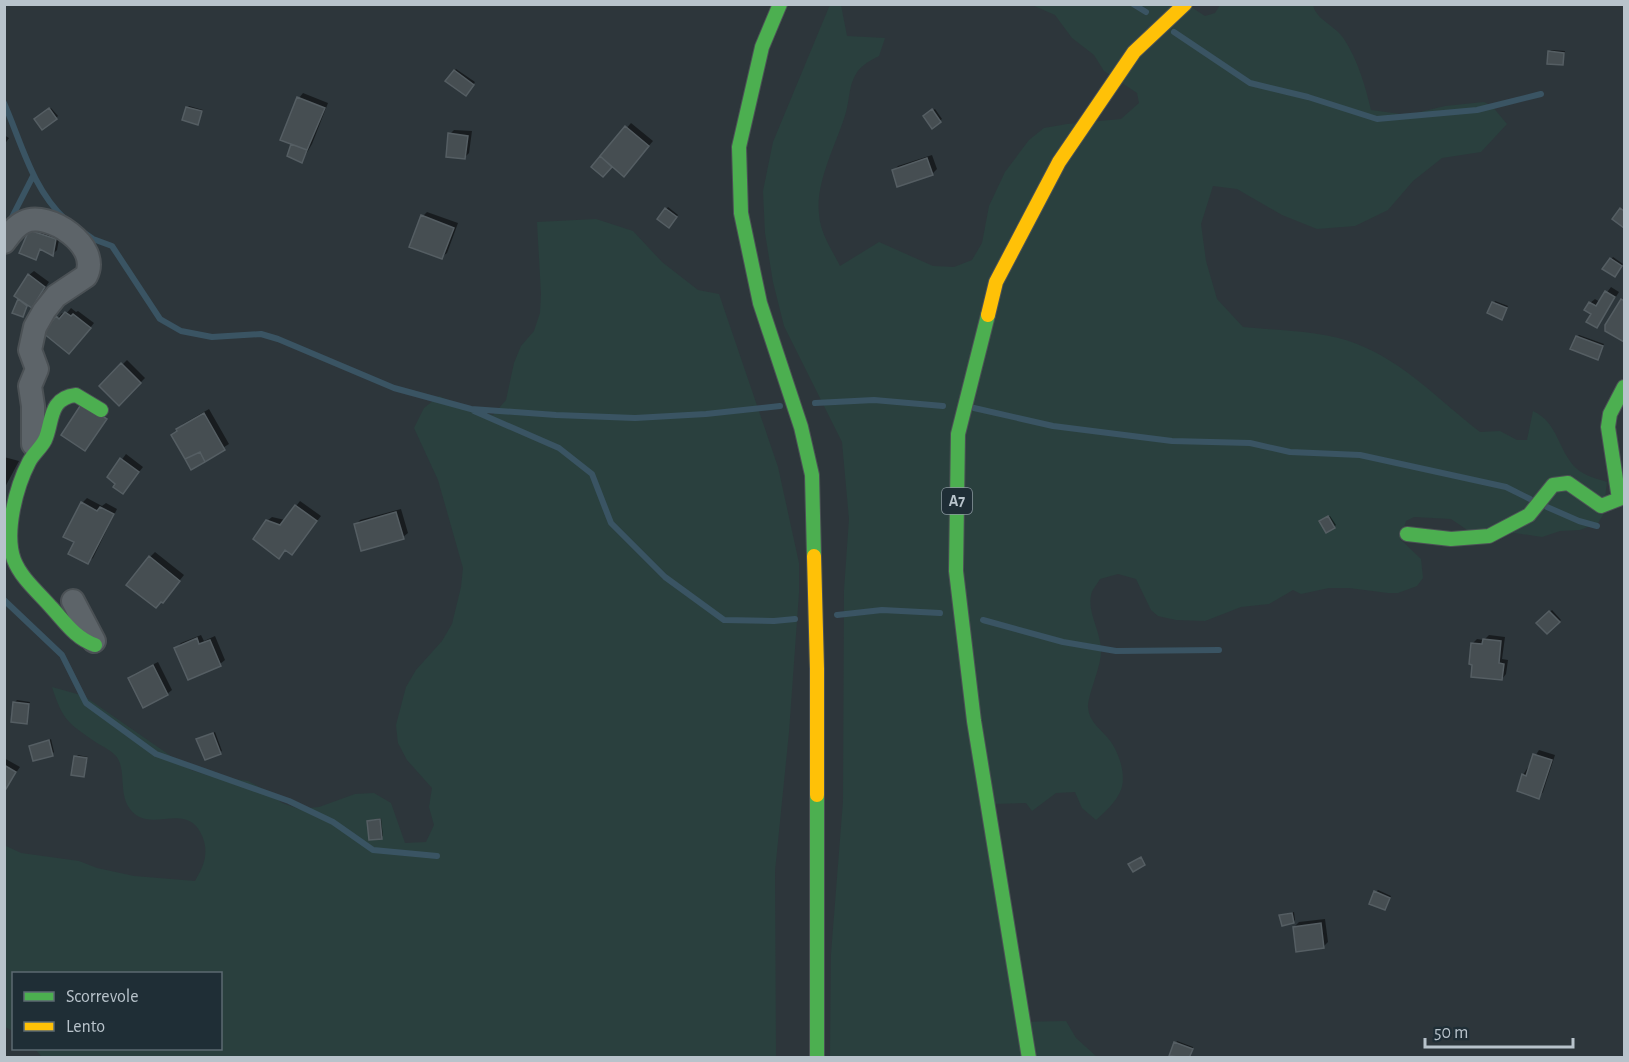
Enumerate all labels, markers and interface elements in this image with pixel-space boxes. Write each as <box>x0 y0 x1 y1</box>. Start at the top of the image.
road number: A7 <box>942 488 972 514</box>
legend <box>12 972 222 1050</box>
text: Scorrevole <box>66 988 139 1006</box>
scale bar <box>1425 1011 1574 1049</box>
text: Lento <box>66 1018 105 1036</box>
text: 50 m <box>1434 1024 1468 1042</box>

